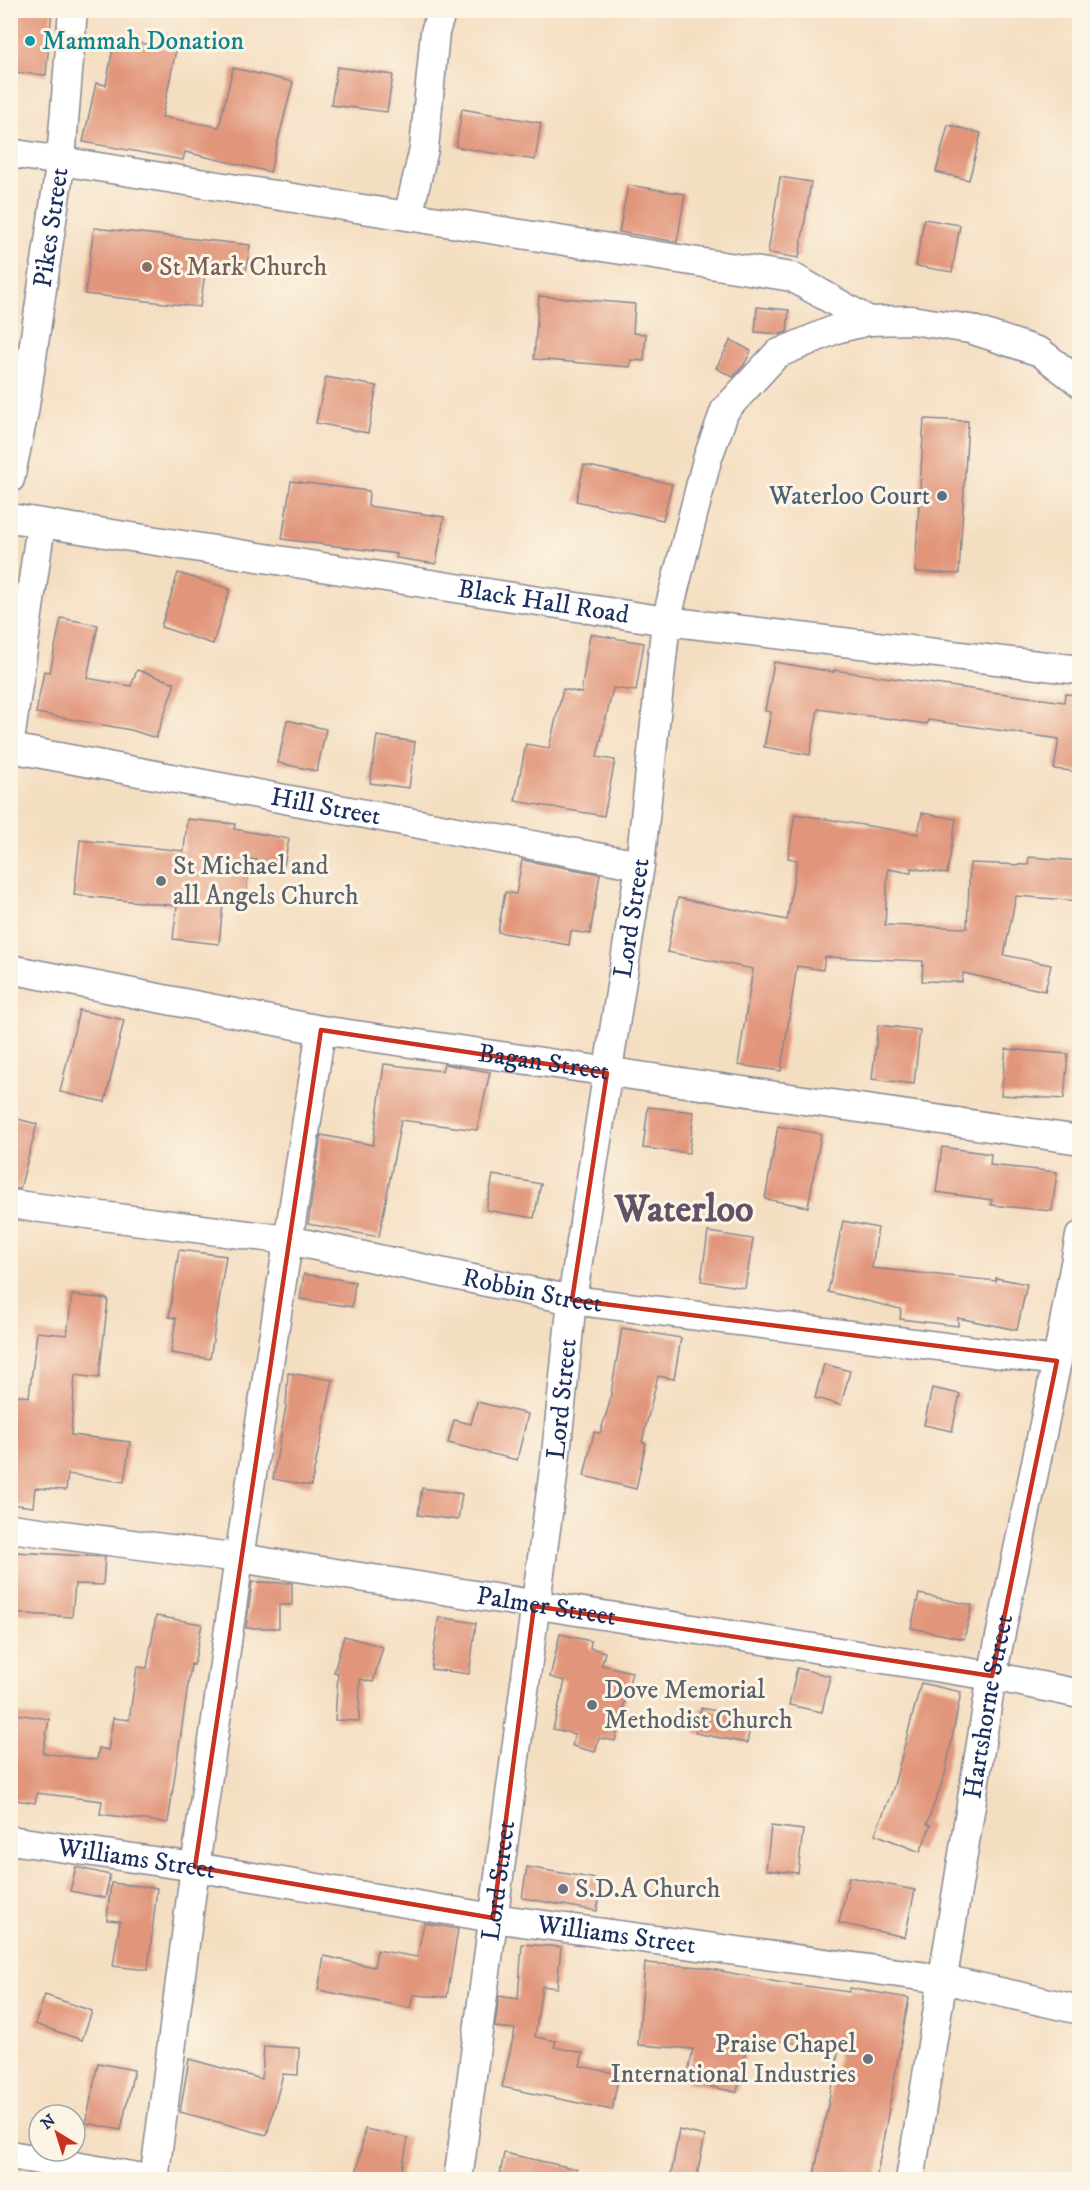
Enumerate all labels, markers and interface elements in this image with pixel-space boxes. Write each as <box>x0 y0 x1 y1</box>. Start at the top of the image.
place label: Mammah Donation <box>42 25 244 58</box>
marker: Mammah Donation <box>23 34 37 48</box>
street label: Pikes Street <box>26 165 76 290</box>
place label: St Mark Church <box>159 251 327 284</box>
marker: St Mark Church <box>140 260 154 274</box>
place label: Waterloo Court <box>768 480 930 513</box>
marker: Waterloo Court <box>935 489 949 503</box>
street label: Black Hall Road <box>456 572 631 631</box>
street label: Hill Street <box>268 780 383 833</box>
place label: St Michael and all Angels Church <box>173 850 359 913</box>
street label: Lord Street <box>606 856 657 980</box>
marker: St Michael and all Angels Church <box>154 874 168 888</box>
street label: Bagan Street <box>476 1036 611 1088</box>
district label: Waterloo <box>614 1186 753 1234</box>
street label: Robbin Street <box>460 1261 604 1320</box>
street label: Lord Street <box>539 1337 584 1461</box>
street label: Palmer Street <box>474 1579 618 1633</box>
street label: Hartshorne Street <box>956 1611 1021 1801</box>
place label: Dove Memorial Methodist Church <box>604 1674 793 1737</box>
marker: Dove Memorial Methodist Church <box>585 1698 599 1712</box>
street label: Lord Street <box>474 1819 523 1943</box>
street label: Williams Street <box>55 1831 218 1887</box>
place label: S.D.A Church <box>575 1873 721 1906</box>
marker: S.D.A Church <box>556 1882 570 1896</box>
street label: Williams Street <box>534 1908 698 1962</box>
place label: Praise Chapel International Industries <box>610 2028 856 2091</box>
marker: Praise Chapel International Industries <box>861 2052 875 2066</box>
north arrow <box>27 2103 87 2163</box>
text: N <box>37 2110 60 2134</box>

